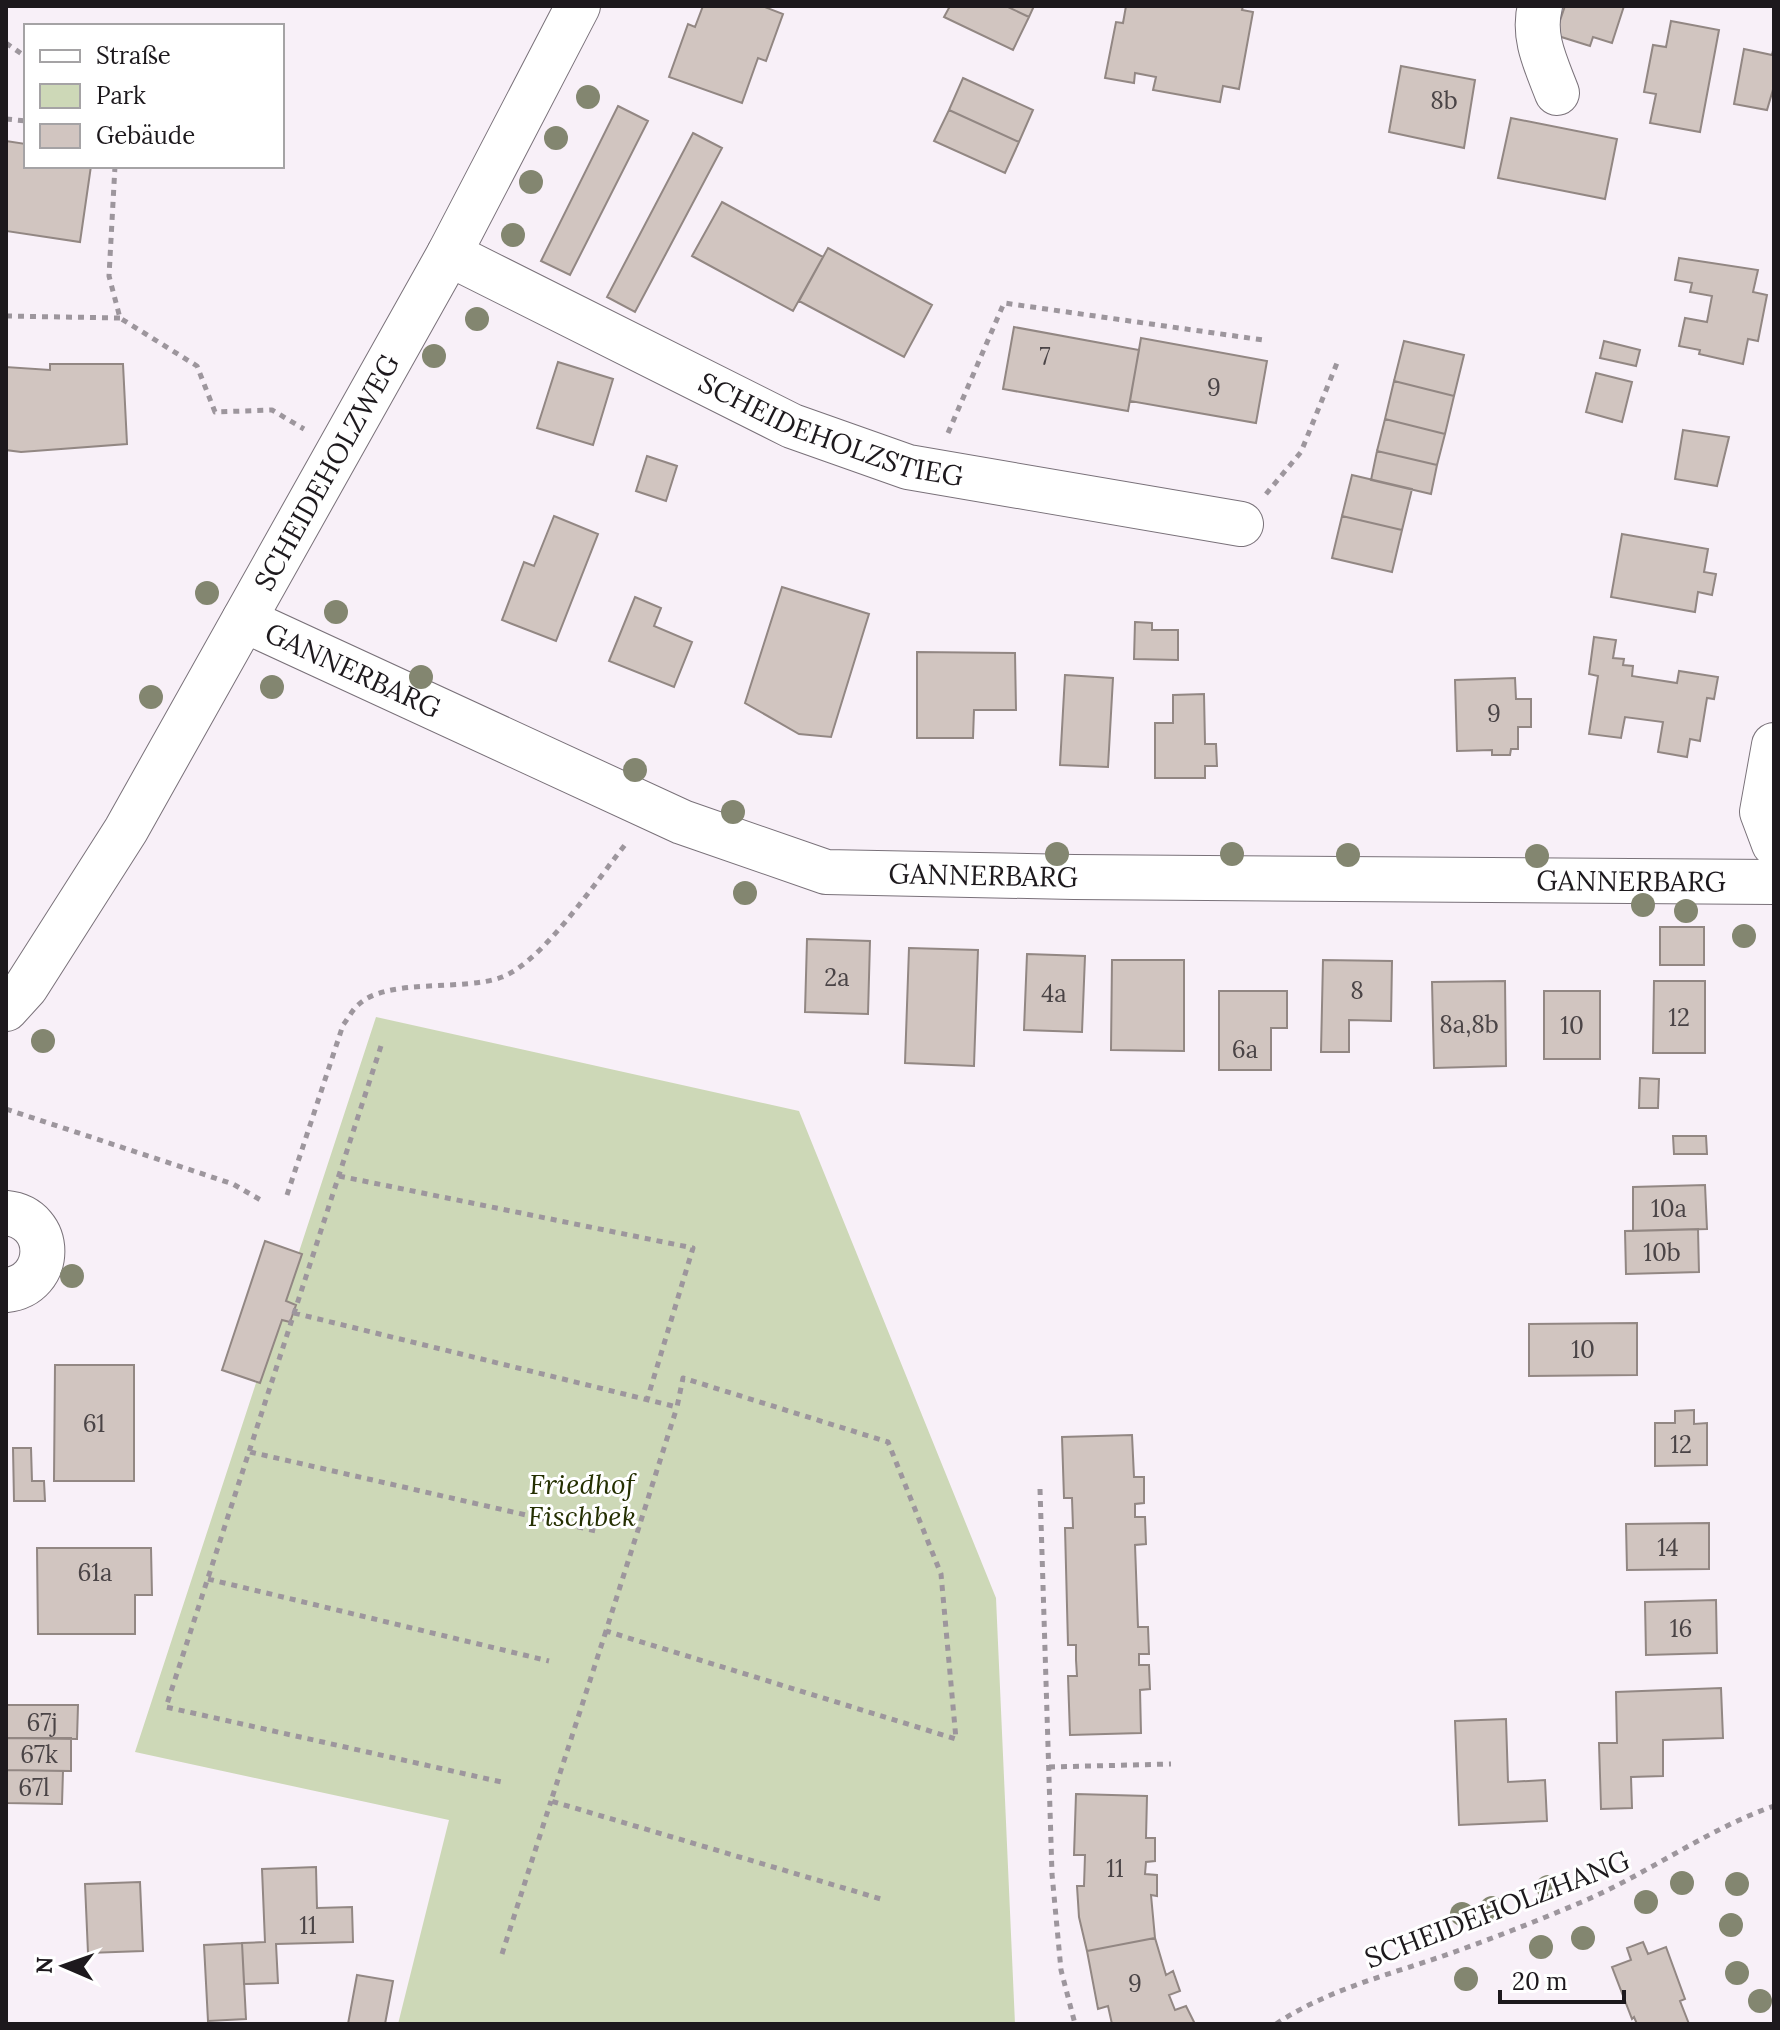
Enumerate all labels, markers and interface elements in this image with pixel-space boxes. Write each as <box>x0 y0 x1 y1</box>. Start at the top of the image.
legend <box>24 24 284 168</box>
text: Straße <box>96 40 171 71</box>
text: Park <box>96 80 146 111</box>
house number: 8b <box>1430 85 1458 116</box>
text: Gebäude <box>96 120 195 151</box>
house number: 7 <box>1039 341 1051 372</box>
street label: SCHEIDEHOLZWEG <box>246 348 407 597</box>
street label: SCHEIDEHOLZSTIEG <box>693 364 966 494</box>
house number: 9 <box>1207 372 1221 403</box>
street label: GANNERBARG <box>259 614 447 726</box>
house number: 9 <box>1487 698 1501 729</box>
street label: GANNERBARG <box>888 855 1078 895</box>
street label: GANNERBARG <box>1536 862 1726 900</box>
house number: 2a <box>824 962 850 993</box>
house number: 8 <box>1350 975 1364 1006</box>
house number: 4a <box>1041 978 1067 1009</box>
house number: 12 <box>1668 1002 1690 1033</box>
house number: 8a,8b <box>1439 1009 1499 1040</box>
house number: 10 <box>1560 1010 1584 1041</box>
house number: 6a <box>1232 1034 1258 1065</box>
house number: 10a <box>1651 1193 1687 1224</box>
house number: 10b <box>1643 1237 1681 1268</box>
house number: 10 <box>1571 1334 1595 1365</box>
house number: 61 <box>83 1408 105 1439</box>
house number: 12 <box>1670 1429 1692 1460</box>
park label: Friedhof Fischbek <box>528 1466 637 1534</box>
house number: 14 <box>1657 1532 1679 1563</box>
house number: 61a <box>78 1557 113 1588</box>
house number: 16 <box>1670 1613 1692 1644</box>
house number: 67j <box>26 1707 58 1738</box>
house number: 67k <box>20 1739 58 1770</box>
house number: 67l <box>18 1772 50 1803</box>
street label: SCHEIDEHOLZHANG <box>1359 1842 1635 1976</box>
house number: 11 <box>1106 1853 1124 1884</box>
house number: 11 <box>299 1910 317 1941</box>
north arrow <box>24 1926 104 2006</box>
scale bar <box>1500 1954 1624 2004</box>
text: N <box>30 1956 58 1974</box>
text: 20 m <box>1512 1966 1568 1997</box>
house number: 9 <box>1128 1968 1142 1999</box>

